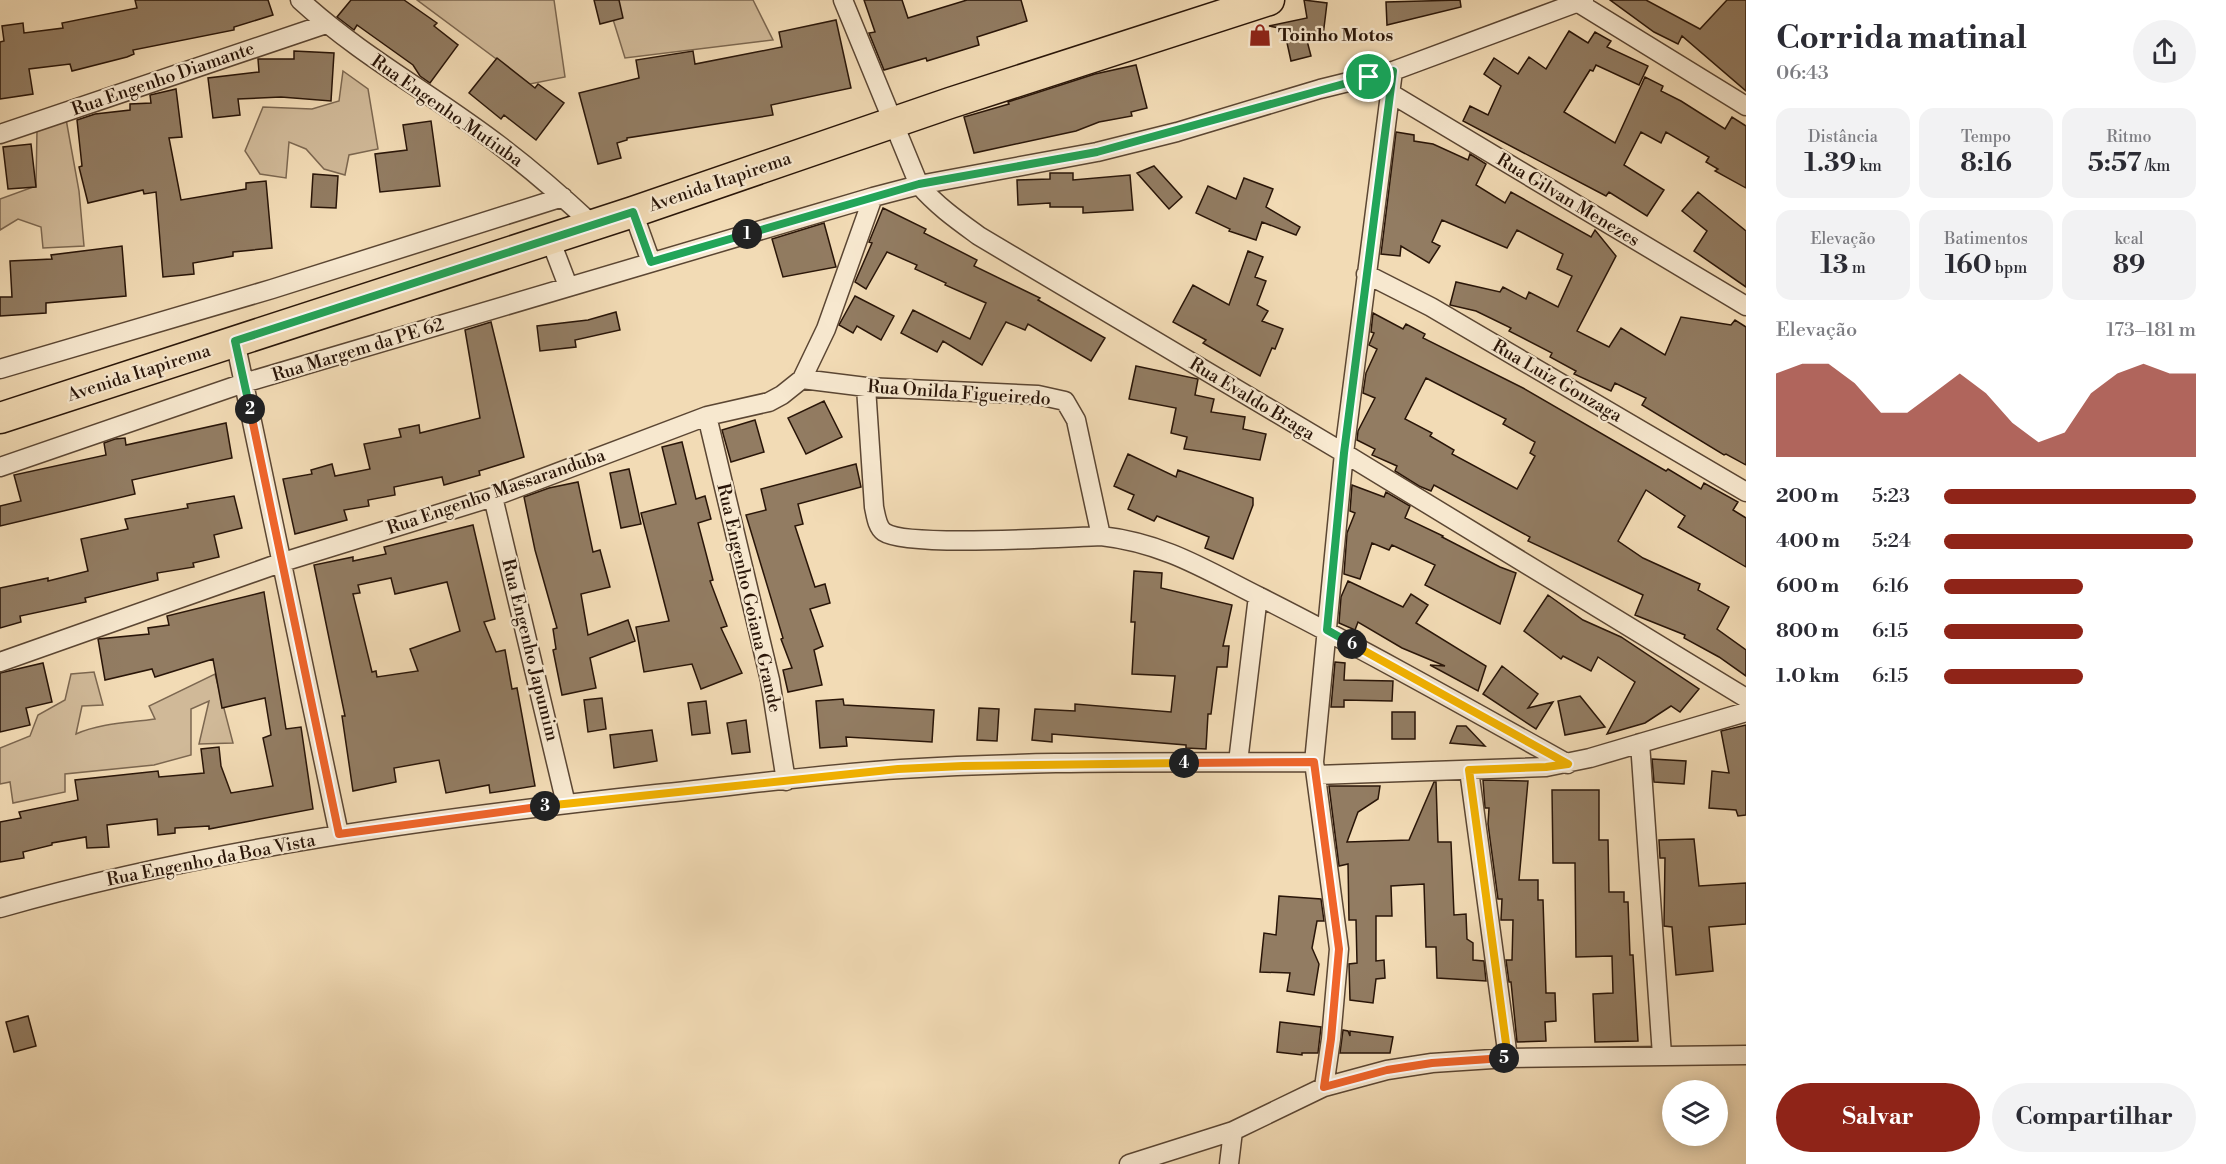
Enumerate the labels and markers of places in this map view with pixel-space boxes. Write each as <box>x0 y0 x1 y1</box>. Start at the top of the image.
shop icon: Toinho Motos <box>1247 22 1273 48</box>
place label: Toinho Motos <box>1278 24 1394 47</box>
pin <box>1343 51 1394 102</box>
pin: 1 <box>732 219 762 249</box>
pin: 2 <box>235 394 265 424</box>
pin: 6 <box>1337 629 1367 659</box>
pin: 4 <box>1169 748 1199 778</box>
pin: 3 <box>530 791 560 821</box>
pin: 5 <box>1489 1043 1519 1073</box>

